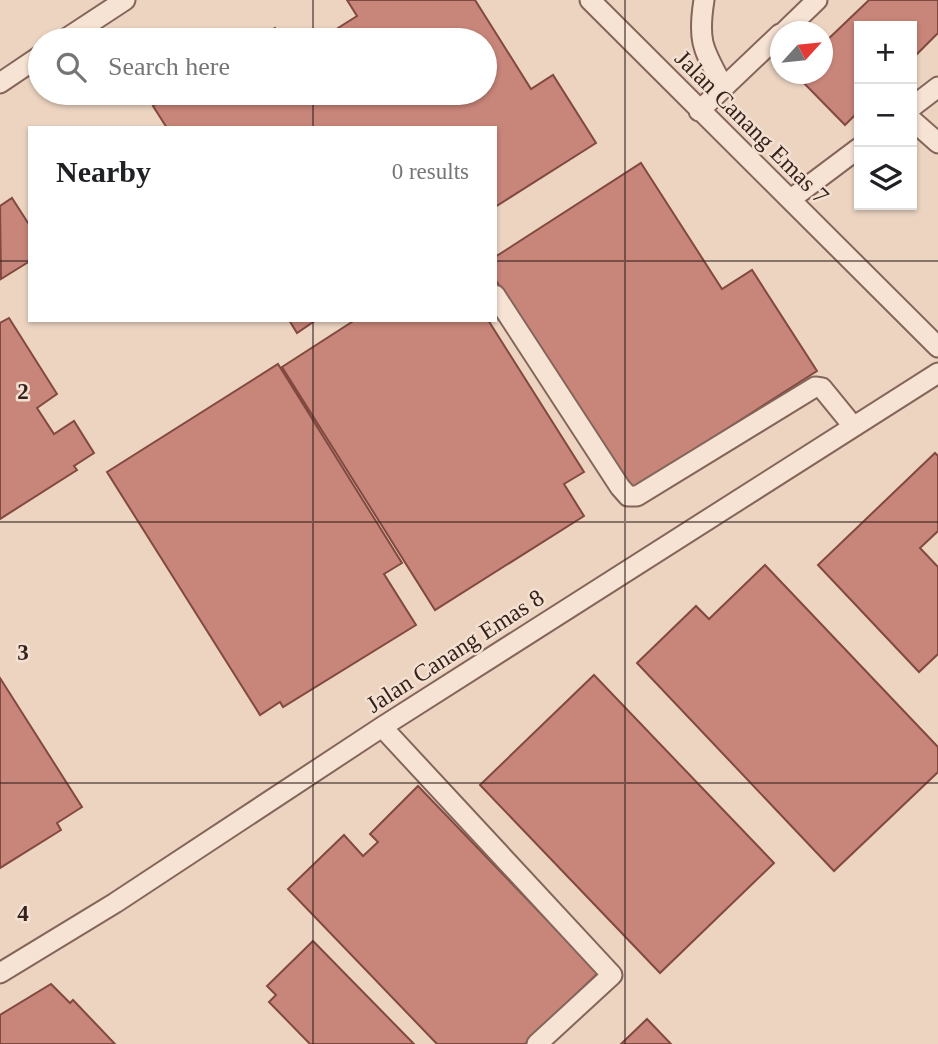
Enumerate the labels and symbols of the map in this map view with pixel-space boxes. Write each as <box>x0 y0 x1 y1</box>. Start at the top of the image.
north arrow <box>770 21 833 84</box>
street label: Jalan Canang Emas 7 <box>670 45 834 209</box>
text: 2 <box>17 379 29 404</box>
street label: Jalan Canang Emas 8 <box>362 584 548 718</box>
text: 3 <box>17 640 29 665</box>
text: 4 <box>17 901 29 926</box>

